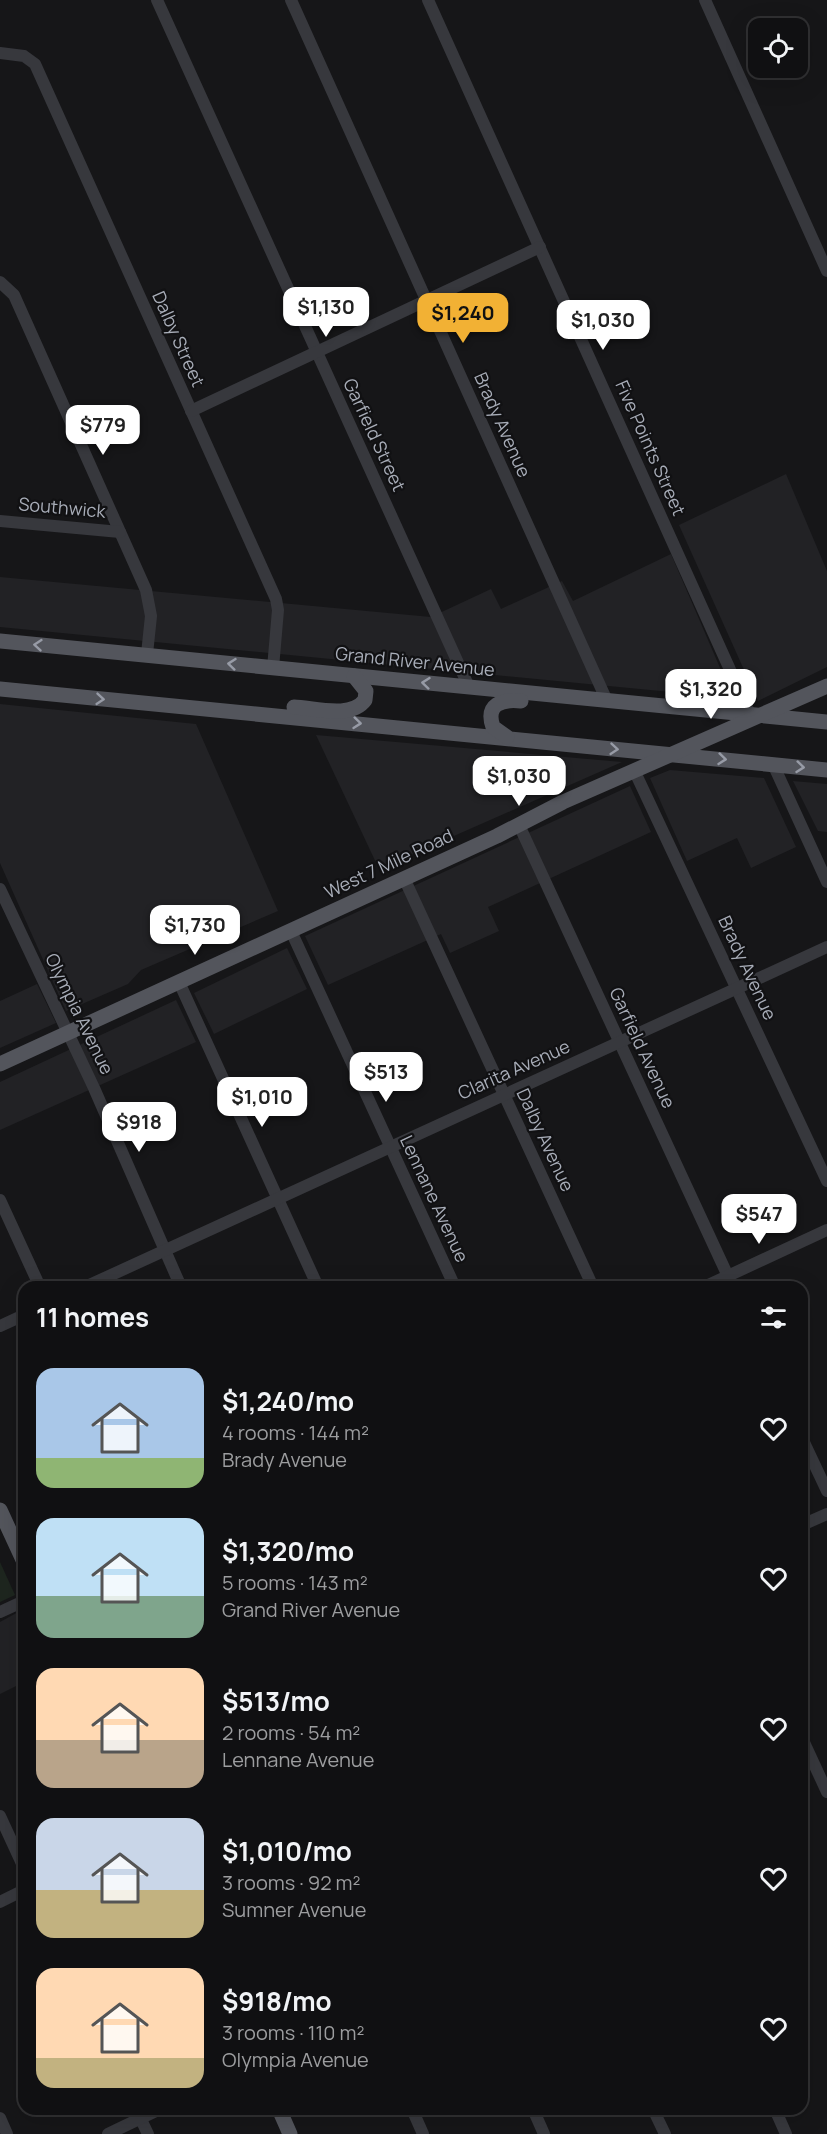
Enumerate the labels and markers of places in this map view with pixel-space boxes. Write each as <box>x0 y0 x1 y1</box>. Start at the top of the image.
pin: $1,130 <box>277 287 375 338</box>
pin: $1,240 <box>414 293 512 344</box>
pin: $1,030 <box>554 300 652 351</box>
pin: $779 <box>67 405 139 456</box>
pin: $1,320 <box>662 669 760 720</box>
pin: $1,030 <box>470 756 568 807</box>
pin: $1,730 <box>146 905 244 956</box>
pin: $513 <box>350 1052 422 1103</box>
pin: $1,010 <box>213 1077 311 1128</box>
pin: $918 <box>103 1102 175 1153</box>
pin: $547 <box>723 1194 795 1245</box>

